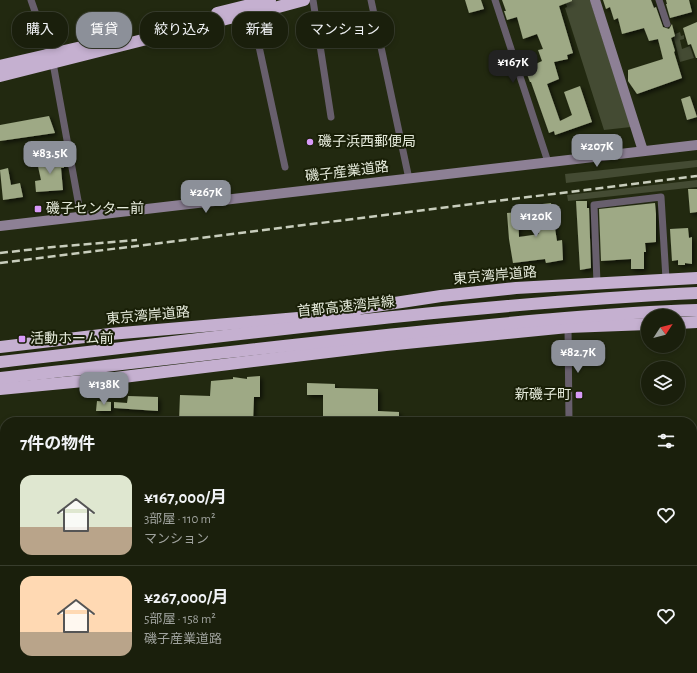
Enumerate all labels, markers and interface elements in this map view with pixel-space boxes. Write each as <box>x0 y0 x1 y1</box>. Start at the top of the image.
chip: 購入 <box>12 12 68 48</box>
chip: 賃貸 <box>76 12 132 48</box>
chip: 絞り込み <box>140 12 224 48</box>
chip: 新着 <box>232 12 288 48</box>
chip: マンション <box>296 12 394 48</box>
pin: ¥167K <box>485 50 541 84</box>
text: ¥167K <box>497 56 529 69</box>
place label: 磯子浜西郵便局 <box>318 134 416 149</box>
pin: ¥207K <box>569 134 625 168</box>
marker: 磯子浜西郵便局 <box>305 137 315 147</box>
text: ¥207K <box>581 140 613 153</box>
pin: ¥83.5K <box>17 141 83 175</box>
text: ¥83.5K <box>32 147 68 160</box>
street label: 磯子産業道路 <box>304 159 390 184</box>
pin: ¥267K <box>178 180 234 214</box>
text: ¥267K <box>190 186 222 199</box>
place label: 磯子センター前 <box>46 200 144 216</box>
marker: 磯子センター前 <box>33 204 43 214</box>
pin: ¥120K <box>508 204 564 238</box>
text: ¥120K <box>520 210 552 223</box>
street label: 東京湾岸道路 <box>452 264 537 287</box>
street label: 首都高速湾岸線 <box>296 294 395 319</box>
street label: 東京湾岸道路 <box>105 304 190 327</box>
north arrow <box>641 309 685 353</box>
map controls <box>641 309 685 405</box>
place label: 活動ホーム前 <box>30 330 114 346</box>
marker: 活動ホーム前 <box>17 334 27 344</box>
pin: ¥82.7K <box>545 340 611 374</box>
text: ¥82.7K <box>560 346 596 359</box>
button: layers <box>641 361 685 405</box>
pin: ¥138K <box>76 372 132 406</box>
text: ¥138K <box>88 378 120 391</box>
place label: 新磯子町 <box>515 387 571 402</box>
marker: 新磯子町 <box>574 390 584 400</box>
icon: filters <box>655 430 677 452</box>
text: 7件の物件 <box>20 435 95 452</box>
text: ¥167,000/月 <box>144 489 227 506</box>
icon: home <box>52 491 100 539</box>
icon: heart <box>655 504 677 526</box>
text: 3部屋 · 110 m² <box>144 513 216 526</box>
text: マンション <box>144 533 209 546</box>
text: ¥267,000/月 <box>144 589 229 606</box>
icon: home <box>52 592 100 640</box>
icon: heart <box>655 605 677 627</box>
text: 5部屋 · 158 m² <box>144 613 216 626</box>
text: 磯子産業道路 <box>144 633 222 646</box>

